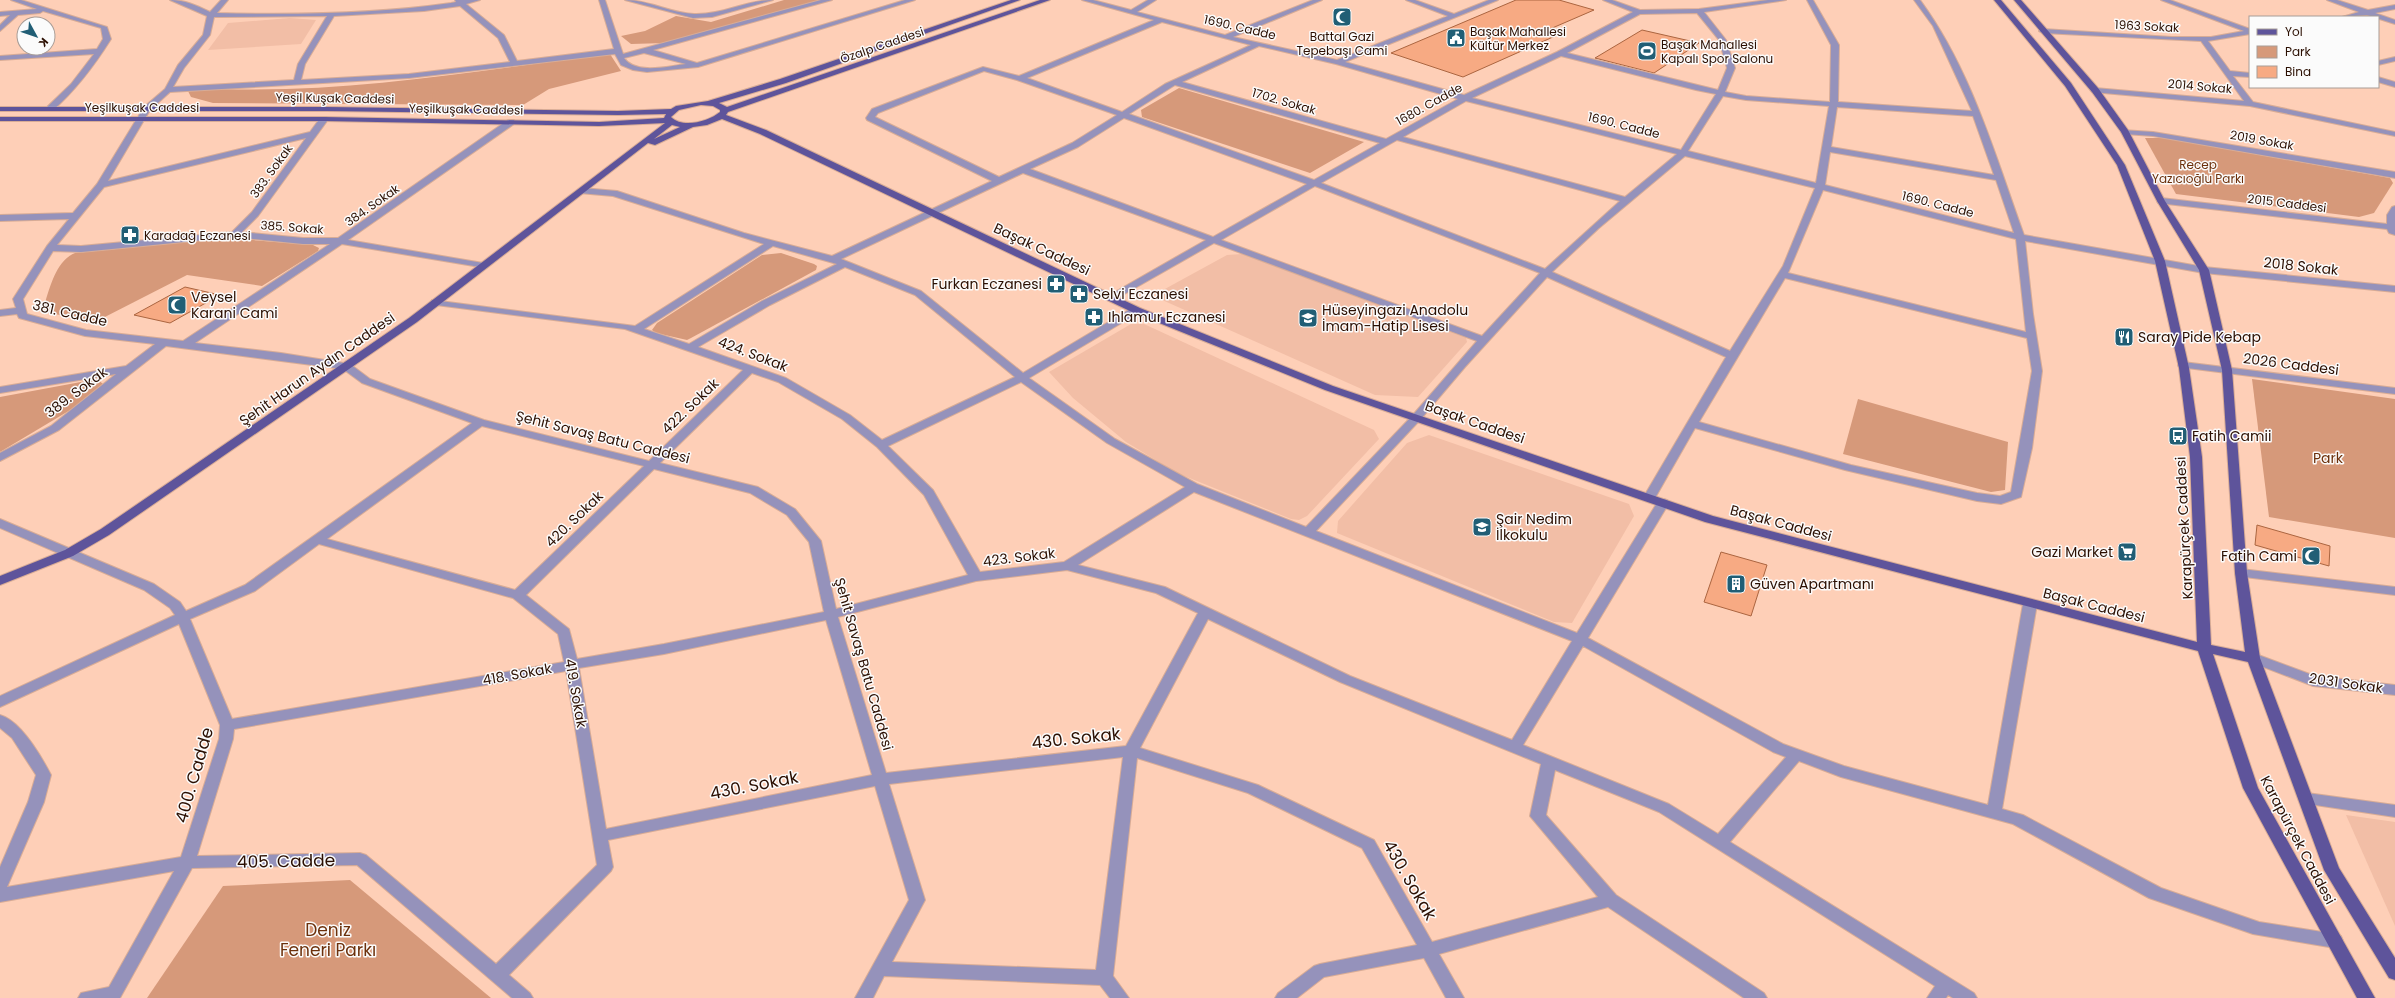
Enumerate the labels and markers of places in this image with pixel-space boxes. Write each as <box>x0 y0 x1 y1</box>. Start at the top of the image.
mosque icon: Battal Gazi Tepebaşı Cami <box>1331 6 1353 28</box>
place label: Başak Mahallesi Kültür Merkez <box>1470 23 1566 54</box>
public building icon: Başak Mahallesi Kültür Merkez <box>1445 27 1467 49</box>
place label: Battal Gazi Tepebaşı Cami <box>1297 28 1387 59</box>
place label: Başak Mahallesi Kapalı Spor Salonu <box>1661 36 1773 67</box>
sports icon: Başak Mahallesi Kapalı Spor Salonu <box>1636 40 1658 62</box>
pharmacy icon: Karadağ Eczanesi <box>119 224 141 246</box>
place label: Karadağ Eczanesi <box>144 227 251 244</box>
pharmacy icon: Furkan Eczanesi <box>1045 273 1067 295</box>
place label: Furkan Eczanesi <box>931 274 1042 294</box>
pharmacy icon: Selvi Eczanesi <box>1068 283 1090 305</box>
place label: Selvi Eczanesi <box>1093 284 1188 304</box>
place label: Veysel Karani Cami <box>191 287 278 323</box>
mosque icon: Veysel Karani Cami <box>166 294 188 316</box>
place label: Hüseyingazi Anadolu İmam-Hatip Lisesi <box>1322 300 1468 336</box>
pharmacy icon: Ihlamur Eczanesi <box>1083 306 1105 328</box>
place label: Ihlamur Eczanesi <box>1108 307 1226 327</box>
school or university icon: Hüseyingazi Anadolu İmam-Hatip Lisesi <box>1297 307 1319 329</box>
restaurant icon: Saray Pide Kebap <box>2113 326 2135 348</box>
place label: Saray Pide Kebap <box>2138 327 2261 347</box>
bus stop icon: Fatih Camii <box>2167 425 2189 447</box>
place label: Fatih Camii <box>2192 426 2271 446</box>
place label: Şair Nedim İlkokulu <box>1496 509 1572 545</box>
school or university icon: Şair Nedim İlkokulu <box>1471 516 1493 538</box>
supermarket icon: Gazi Market <box>2116 541 2138 563</box>
place label: Gazi Market <box>2031 542 2113 562</box>
mosque icon: Fatih Cami <box>2300 545 2322 567</box>
place label: Fatih Cami <box>2221 546 2297 566</box>
building icon: Güven Apartmanı <box>1725 573 1747 595</box>
place label: Güven Apartmanı <box>1750 574 1874 594</box>

